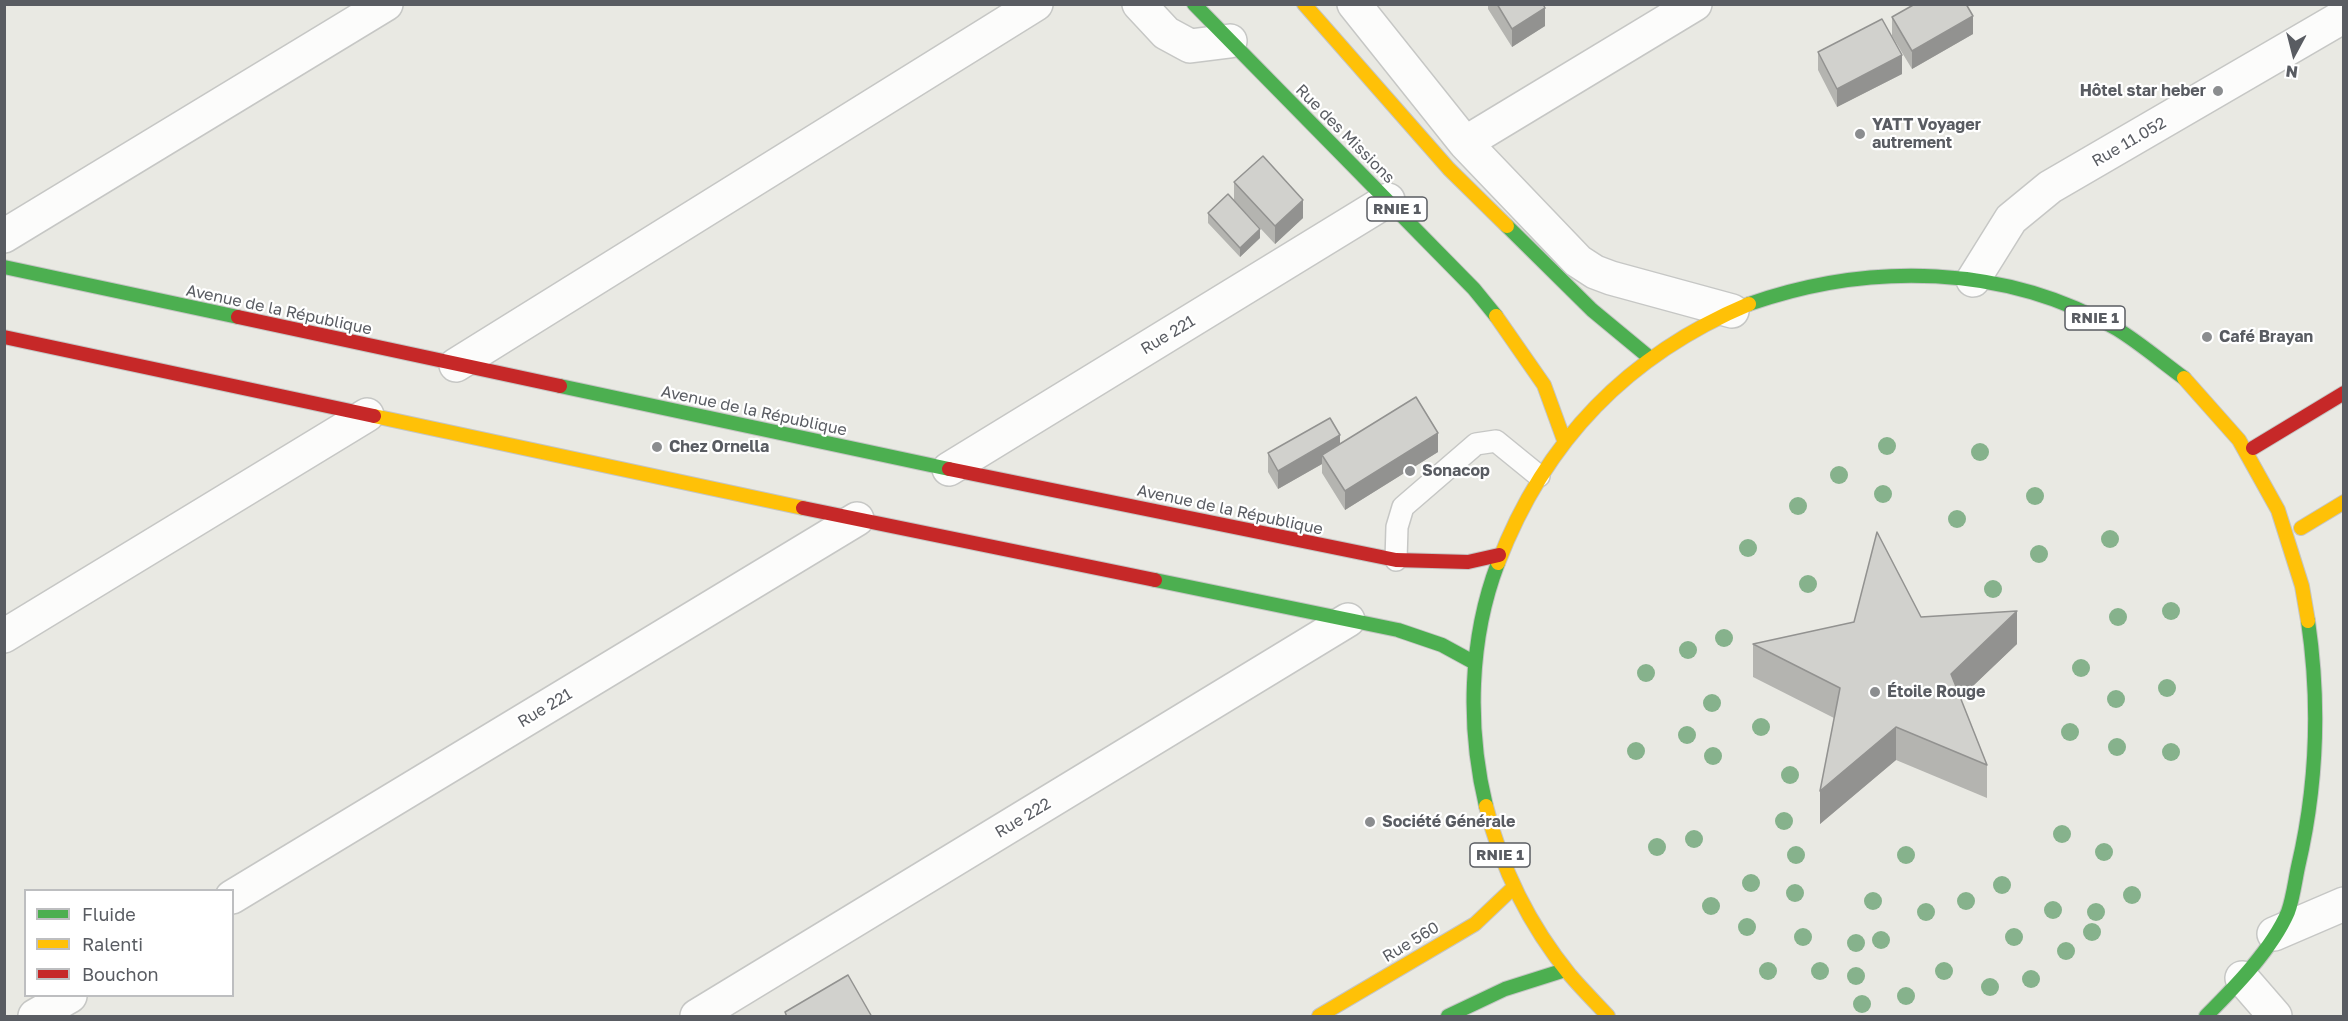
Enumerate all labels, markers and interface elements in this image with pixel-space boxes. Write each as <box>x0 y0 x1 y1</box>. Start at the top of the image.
north arrow <box>2264 24 2324 84</box>
text: N <box>2285 61 2299 83</box>
street label: Rue des Missions <box>1291 80 1399 188</box>
place label: Hôtel star heber <box>2080 81 2206 101</box>
marker: Hôtel star heber <box>2211 84 2225 98</box>
street label: Rue 11.052 <box>2089 113 2169 171</box>
place label: YATT Voyager autrement <box>1872 115 1981 153</box>
marker: YATT Voyager autrement <box>1853 127 1867 141</box>
road number: RNIE 1 <box>1367 197 1427 221</box>
street label: Avenue de la République <box>184 281 374 339</box>
road number: RNIE 1 <box>2065 306 2125 330</box>
street label: Rue 221 <box>1137 311 1199 359</box>
place label: Café Brayan <box>2219 327 2313 347</box>
marker: Café Brayan <box>2200 330 2214 344</box>
street label: Avenue de la République <box>659 382 849 440</box>
place label: Chez Ornella <box>669 437 769 457</box>
marker: Chez Ornella <box>650 440 664 454</box>
place label: Sonacop <box>1422 461 1490 481</box>
marker: Sonacop <box>1403 464 1417 478</box>
street label: Avenue de la République <box>1135 481 1325 539</box>
place label: Étoile Rouge <box>1887 682 1985 702</box>
street label: Rue 221 <box>514 684 576 732</box>
marker: Étoile Rouge <box>1868 685 1882 699</box>
street label: Rue 222 <box>992 794 1054 842</box>
place label: Société Générale <box>1382 812 1515 832</box>
marker: Société Générale <box>1363 815 1377 829</box>
road number: RNIE 1 <box>1470 843 1530 867</box>
legend <box>24 889 234 997</box>
text: Fluide <box>82 903 136 925</box>
street label: Rue 560 <box>1379 918 1443 966</box>
text: Ralenti <box>82 933 143 955</box>
text: Bouchon <box>82 963 159 985</box>

